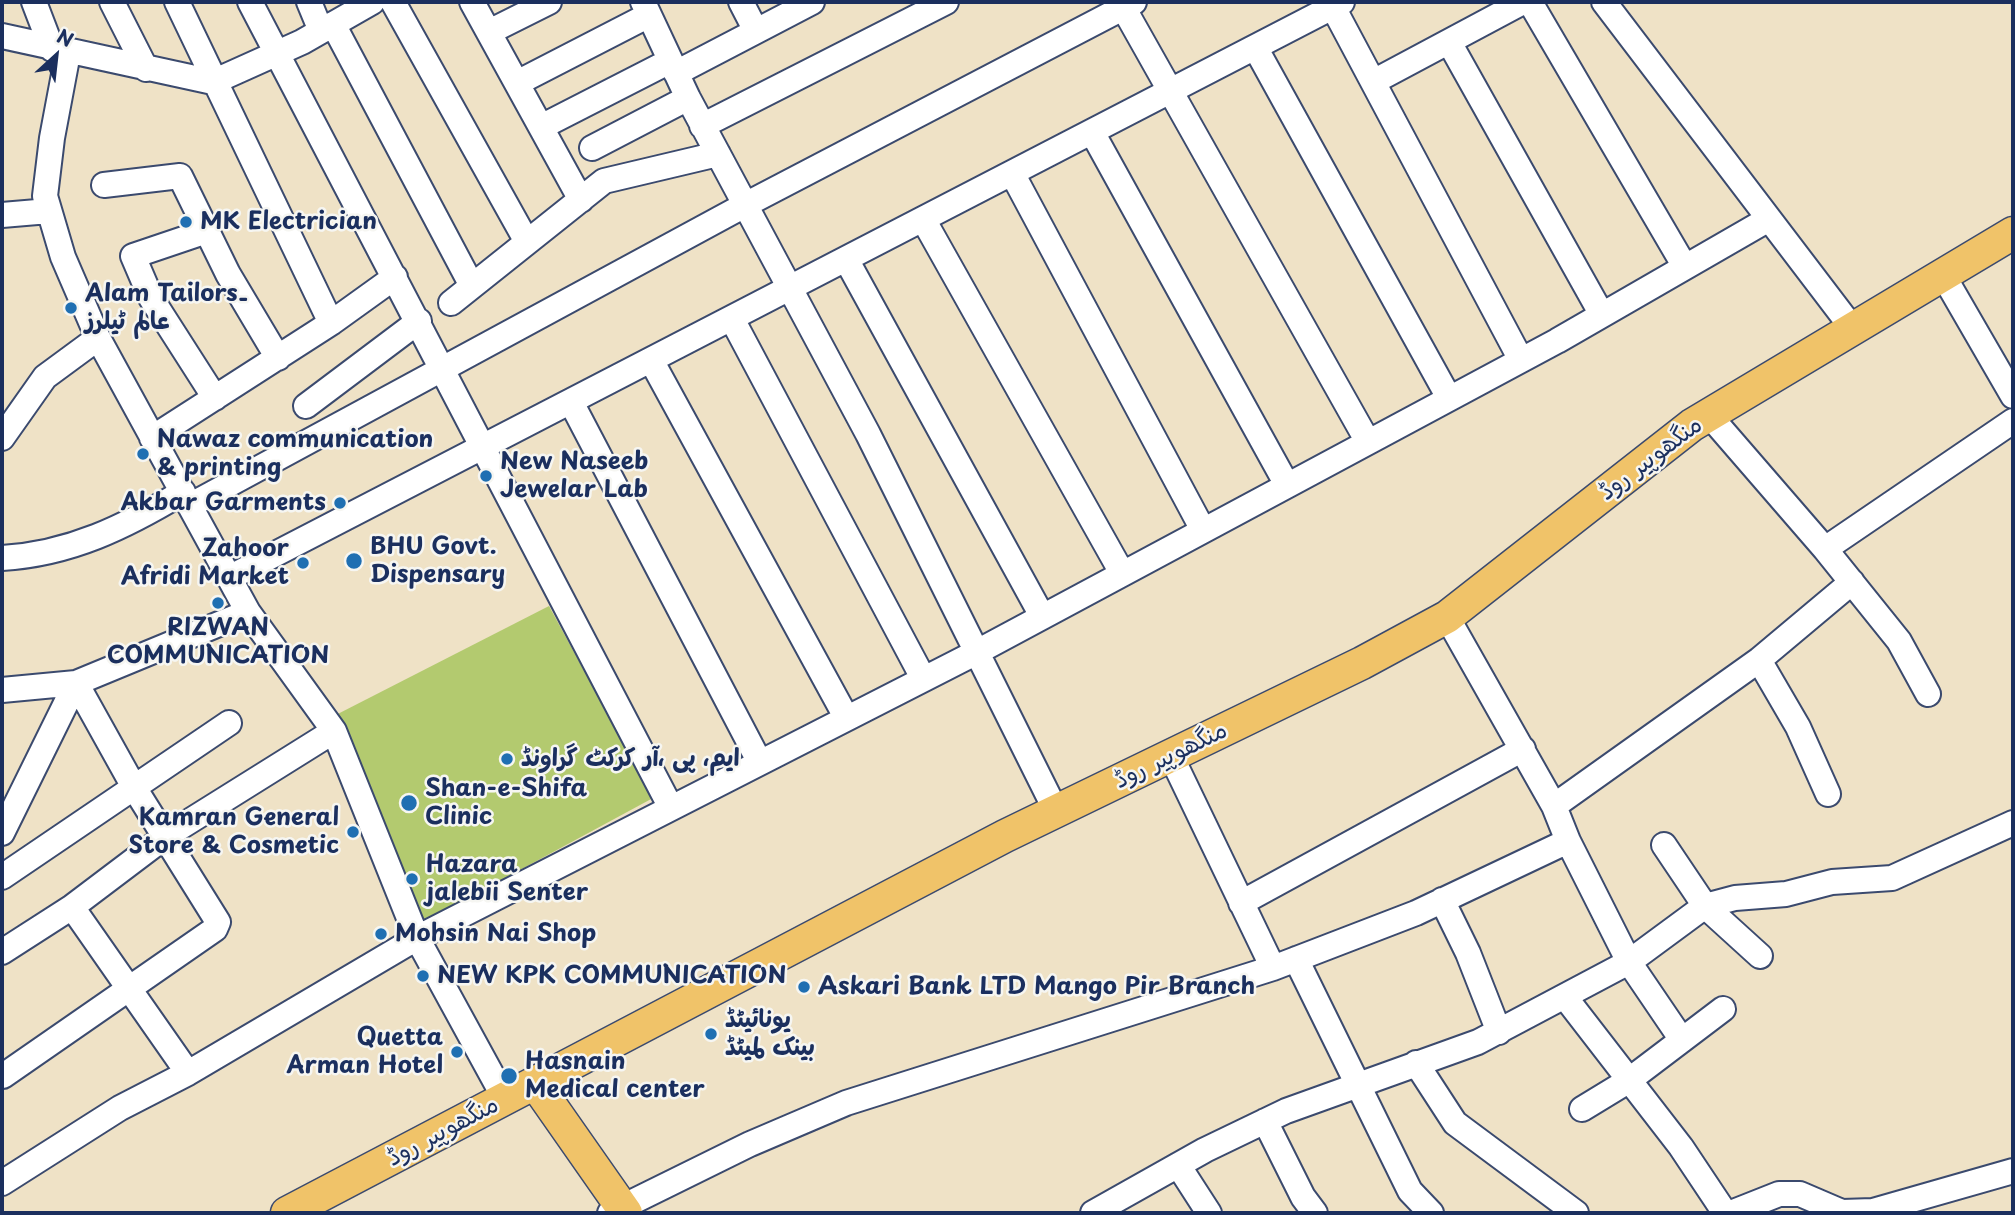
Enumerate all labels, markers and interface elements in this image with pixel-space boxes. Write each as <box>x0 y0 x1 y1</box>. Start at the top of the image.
north arrow <box>21 21 91 91</box>
text: N <box>52 21 79 53</box>
place label: MK Electrician <box>200 208 377 236</box>
marker: MK Electrician <box>178 214 194 230</box>
place label: Alam Tailors۔ عالم ٹیلرز <box>85 280 249 336</box>
marker: Alam Tailors۔ عالم ٹیلرز <box>63 300 79 316</box>
street label: منگھوپیر روڈ <box>1594 411 1708 507</box>
place label: Nawaz communication & printing <box>157 426 433 482</box>
marker: Nawaz communication & printing <box>135 446 151 462</box>
place label: New Naseeb Jewelar Lab <box>500 448 648 504</box>
marker: New Naseeb Jewelar Lab <box>478 468 494 484</box>
place label: Akbar Garments <box>121 489 326 517</box>
marker: Akbar Garments <box>332 495 348 511</box>
place label: BHU Govt. Dispensary <box>370 533 505 589</box>
place label: Zahoor Afridi Market <box>121 535 289 591</box>
marker: BHU Govt. Dispensary <box>344 551 364 571</box>
marker: Zahoor Afridi Market <box>295 555 311 571</box>
marker: RIZWAN COMMUNICATION <box>210 595 226 611</box>
place label: RIZWAN COMMUNICATION <box>107 614 329 670</box>
street label: منگھوپیر روڈ <box>1110 716 1232 796</box>
place label: ایم، پی ،آر کرکٹ گراونڈ <box>521 745 740 773</box>
marker: ایم، پی ،آر کرکٹ گراونڈ <box>499 751 515 767</box>
place label: Shan-e-Shifa Clinic <box>425 775 587 831</box>
marker: Shan-e-Shifa Clinic <box>399 793 419 813</box>
place label: Kamran General Store & Cosmetic <box>128 804 339 860</box>
marker: Kamran General Store & Cosmetic <box>345 824 361 840</box>
place label: Hazara jalebii Senter <box>426 851 588 907</box>
marker: Hazara jalebii Senter <box>404 871 420 887</box>
place label: Mohsin Nai Shop <box>395 920 596 948</box>
marker: Mohsin Nai Shop <box>373 926 389 942</box>
place label: NEW KPK COMMUNICATION <box>437 962 786 990</box>
marker: NEW KPK COMMUNICATION <box>415 968 431 984</box>
place label: Askari Bank LTD Mango Pir Branch <box>818 973 1255 1001</box>
marker: Askari Bank LTD Mango Pir Branch <box>796 979 812 995</box>
place label: یونائیٹڈ بینک لمیٹڈ <box>725 1006 815 1062</box>
place label: Quetta Arman Hotel <box>286 1024 443 1080</box>
marker: یونائیٹڈ بینک لمیٹڈ <box>703 1026 719 1042</box>
marker: Quetta Arman Hotel <box>449 1044 465 1060</box>
place label: Hasnain Medical center <box>525 1048 705 1104</box>
marker: Hasnain Medical center <box>499 1066 519 1086</box>
street label: منگھوپیر روڈ <box>382 1091 504 1173</box>

